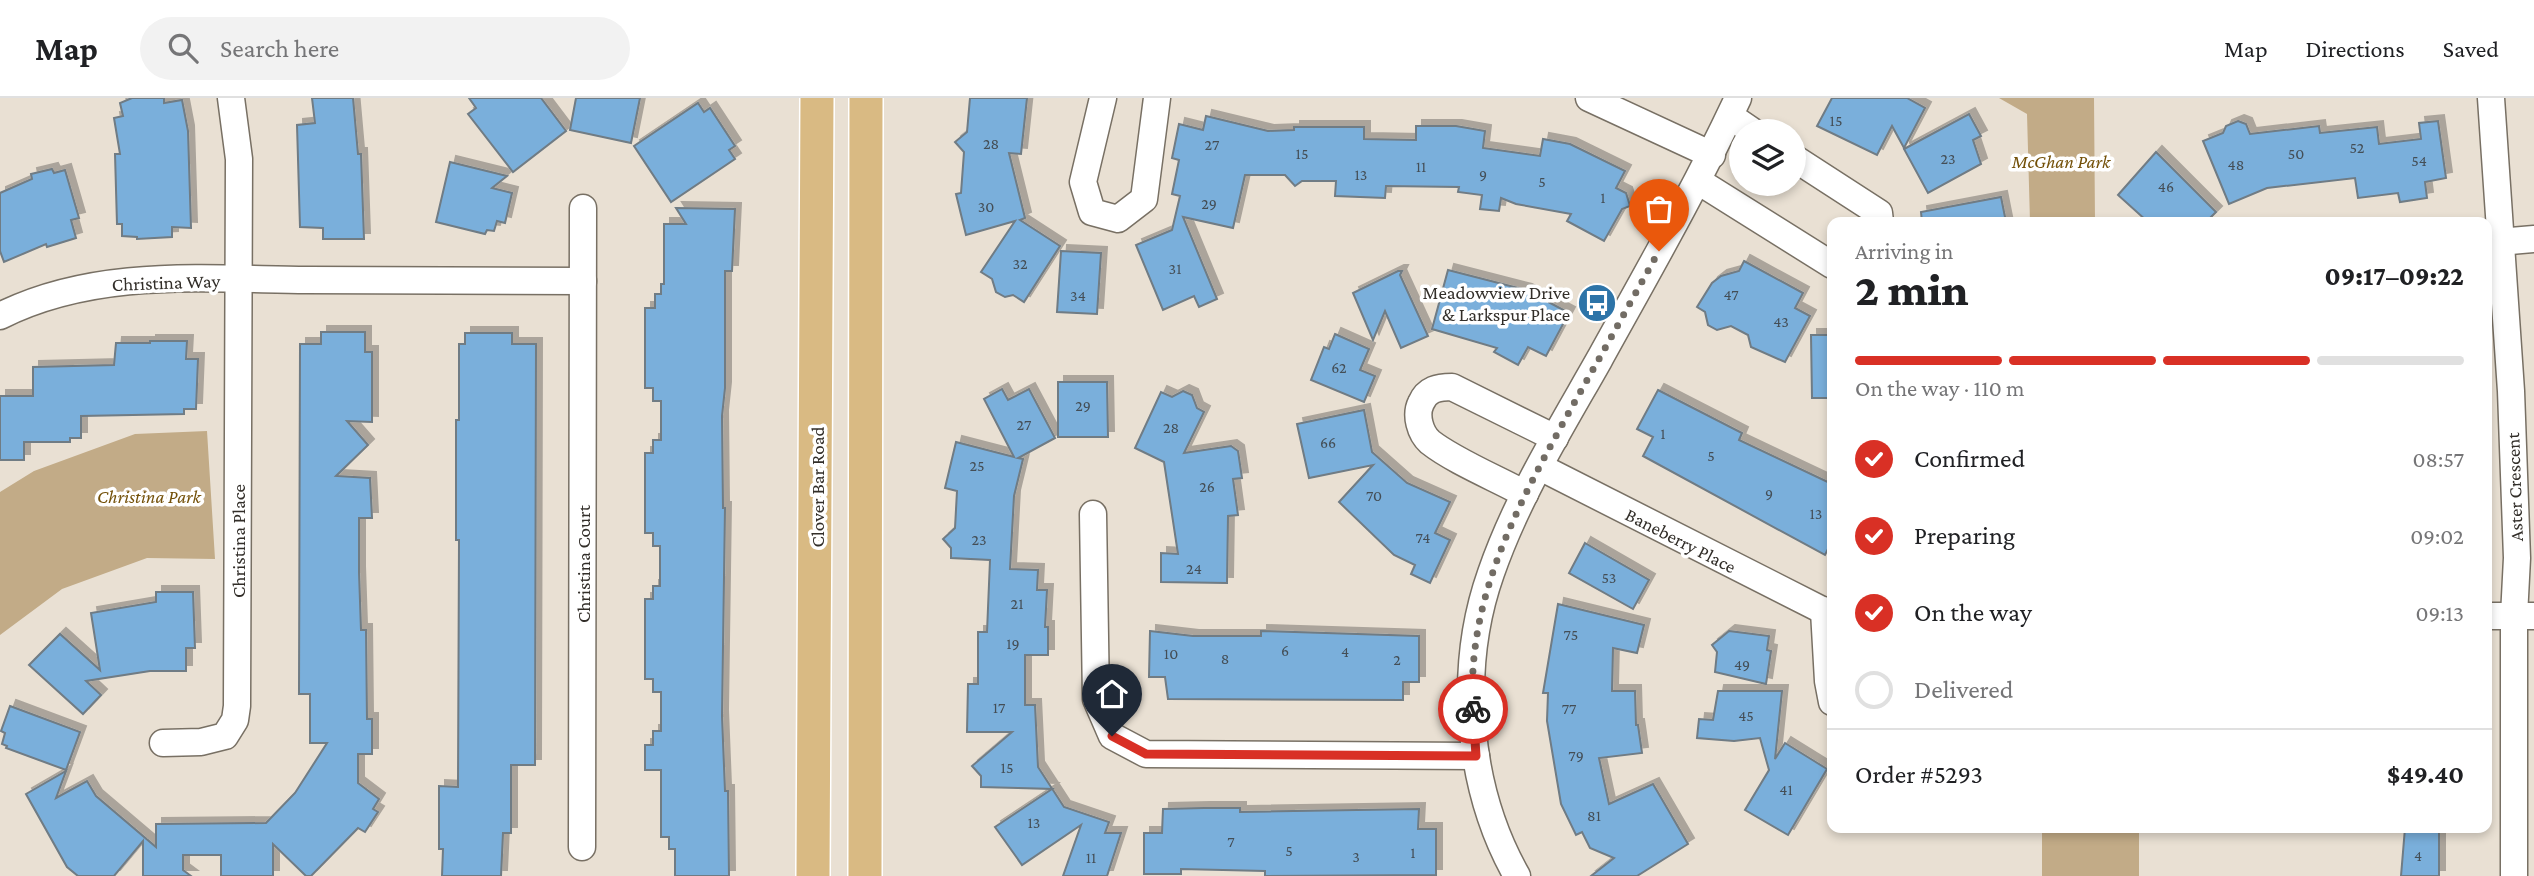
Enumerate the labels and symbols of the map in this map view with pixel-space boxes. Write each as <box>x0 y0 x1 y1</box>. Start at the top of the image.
house number: 15 <box>1830 112 1842 129</box>
house number: 28 <box>983 135 999 152</box>
house number: 27 <box>1205 136 1220 153</box>
house number: 52 <box>2350 139 2365 156</box>
house number: 15 <box>1296 145 1308 162</box>
house number: 50 <box>2288 145 2304 162</box>
house number: 23 <box>1940 150 1956 167</box>
park label: McGhan Park <box>2011 151 2111 172</box>
house number: 54 <box>2411 152 2427 169</box>
house number: 48 <box>2228 156 2244 173</box>
house number: 11 <box>1416 158 1426 175</box>
house number: 13 <box>1355 166 1367 183</box>
house number: 9 <box>1479 166 1487 183</box>
house number: 5 <box>1538 173 1546 190</box>
house number: 46 <box>2158 178 2174 195</box>
pin <box>1629 179 1689 251</box>
house number: 1 <box>1600 189 1606 206</box>
house number: 29 <box>1201 195 1217 212</box>
house number: 30 <box>978 198 994 215</box>
house number: 32 <box>1012 255 1028 272</box>
house number: 31 <box>1169 260 1181 277</box>
street label: Christina Way <box>111 270 221 295</box>
place label: Meadowview Drive & Larkspur Place <box>1423 282 1570 325</box>
bus stop icon: Meadowview Drive & Larkspur Place <box>1576 282 1618 324</box>
house number: 47 <box>1723 286 1739 303</box>
house number: 34 <box>1070 287 1086 304</box>
house number: 43 <box>1773 313 1789 330</box>
house number: 62 <box>1331 359 1347 376</box>
house number: 29 <box>1075 397 1091 414</box>
house number: 27 <box>1017 416 1032 433</box>
house number: 28 <box>1163 419 1179 436</box>
house number: 1 <box>1660 425 1666 442</box>
street label: Clover Bar Road <box>807 427 828 547</box>
street label: Aster Crescent <box>2502 431 2527 542</box>
house number: 66 <box>1320 434 1336 451</box>
house number: 5 <box>1707 447 1715 464</box>
house number: 25 <box>969 457 985 474</box>
house number: 26 <box>1199 478 1215 495</box>
street label: Christina Place <box>228 484 249 598</box>
house number: 9 <box>1765 485 1773 502</box>
park label: Christina Park <box>97 486 202 507</box>
house number: 70 <box>1366 487 1382 504</box>
street label: Christina Court <box>573 504 594 623</box>
street label: Baneberry Place <box>1622 504 1739 577</box>
house number: 13 <box>1810 505 1822 522</box>
house number: 74 <box>1415 529 1431 546</box>
house number: 23 <box>971 531 987 548</box>
house number: 24 <box>1186 560 1202 577</box>
house number: 53 <box>1602 569 1616 586</box>
house number: 21 <box>1011 595 1023 612</box>
house number: 75 <box>1564 626 1578 643</box>
house number: 19 <box>1006 635 1020 652</box>
house number: 6 <box>1281 642 1289 659</box>
house number: 4 <box>1341 643 1349 660</box>
house number: 10 <box>1164 645 1178 662</box>
house number: 8 <box>1221 650 1229 667</box>
house number: 2 <box>1393 651 1401 668</box>
house number: 49 <box>1734 656 1750 673</box>
pin <box>1082 664 1142 736</box>
courier <box>1438 674 1508 744</box>
house number: 17 <box>993 699 1006 716</box>
house number: 77 <box>1562 700 1577 717</box>
house number: 45 <box>1738 707 1754 724</box>
house number: 79 <box>1568 747 1584 764</box>
house number: 15 <box>1001 759 1013 776</box>
house number: 41 <box>1779 781 1793 798</box>
house number: 81 <box>1587 807 1601 824</box>
house number: 13 <box>1028 814 1040 831</box>
house number: 7 <box>1227 833 1235 850</box>
house number: 5 <box>1285 842 1293 859</box>
house number: 1 <box>1410 844 1416 861</box>
house number: 4 <box>2414 847 2422 864</box>
house number: 3 <box>1352 848 1360 865</box>
house number: 11 <box>1086 849 1096 866</box>

